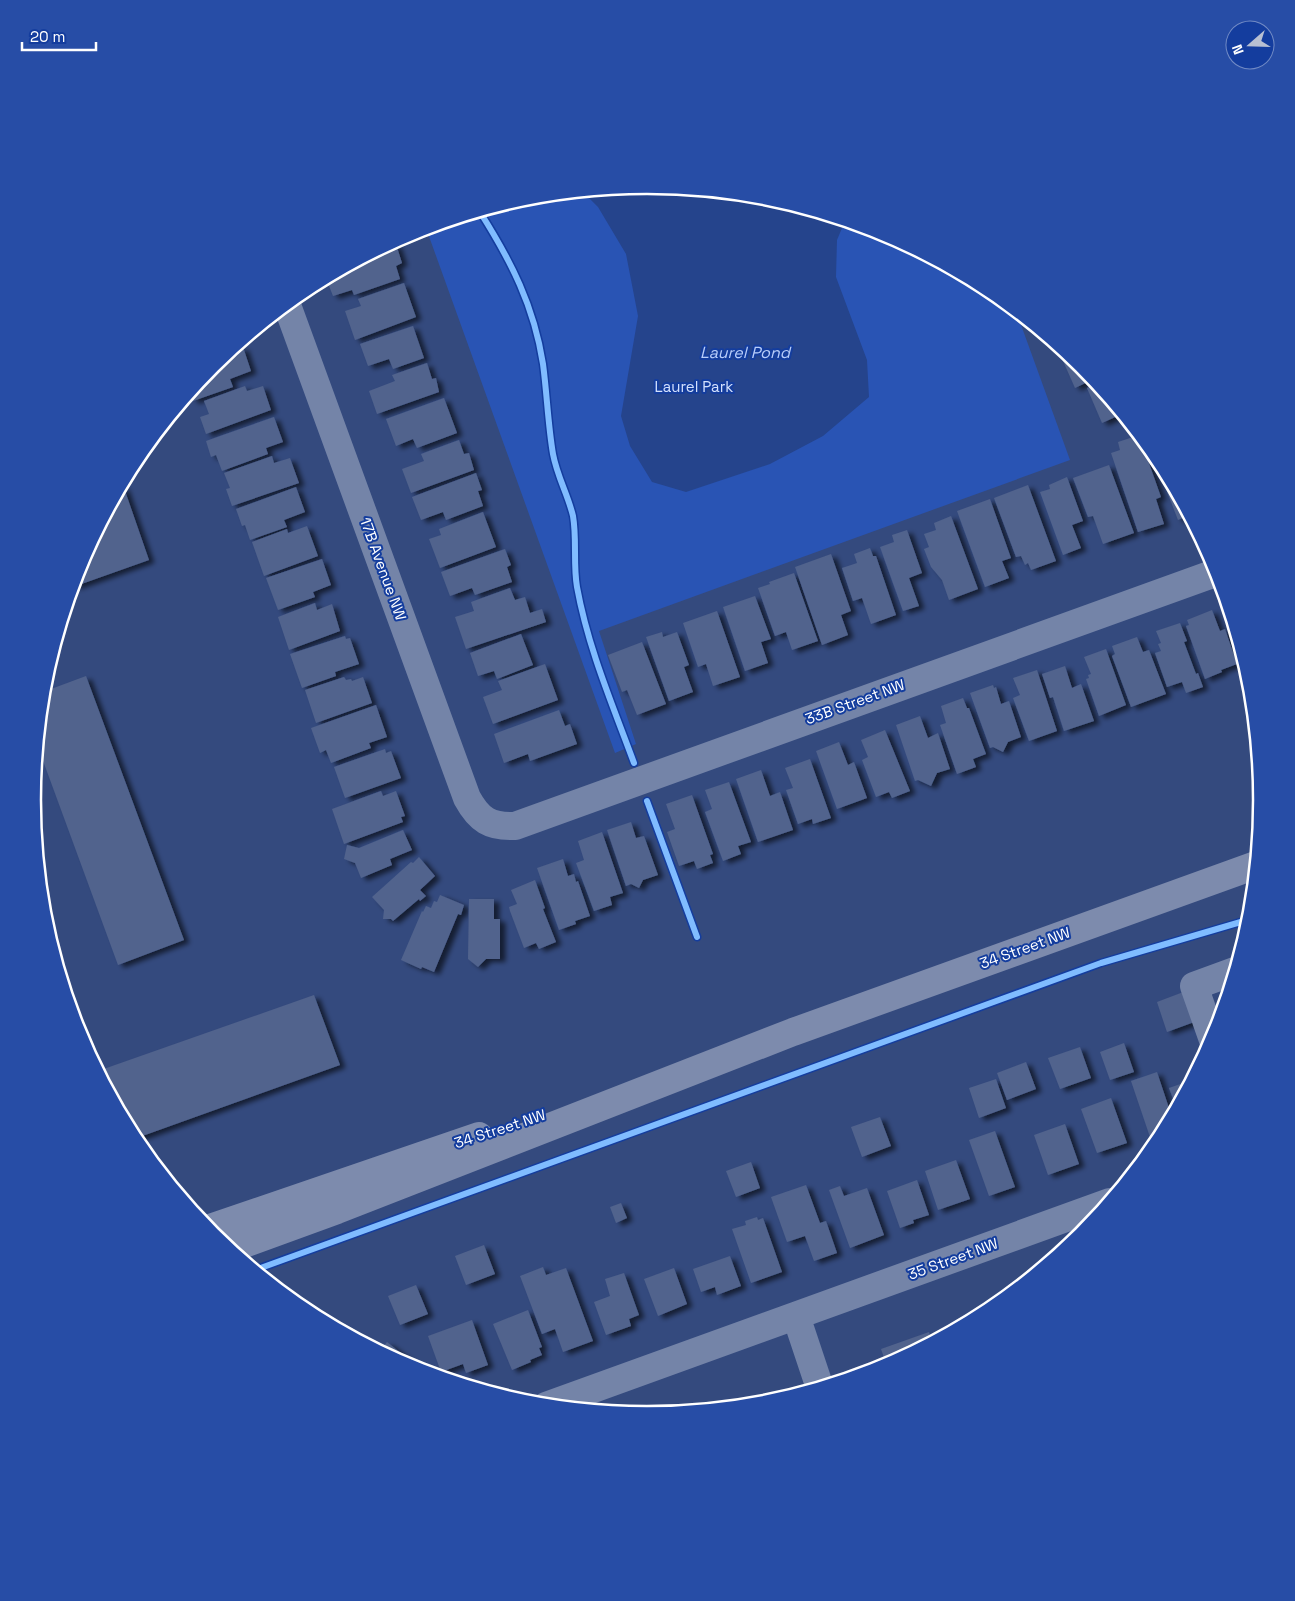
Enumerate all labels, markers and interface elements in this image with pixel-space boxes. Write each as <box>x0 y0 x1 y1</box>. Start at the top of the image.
scale bar <box>22 20 96 52</box>
north arrow <box>1225 20 1275 70</box>
text: 20 m <box>30 27 65 46</box>
text: N <box>1228 42 1248 57</box>
water label: Laurel Pond <box>700 342 792 363</box>
park label: Laurel Park <box>655 377 733 396</box>
street label: 17B Avenue NW <box>356 515 411 623</box>
street label: 33B Street NW <box>802 675 907 728</box>
street label: 34 Street NW <box>977 922 1073 973</box>
street label: 34 Street NW <box>452 1105 548 1152</box>
street label: 35 Street NW <box>905 1233 1001 1284</box>

